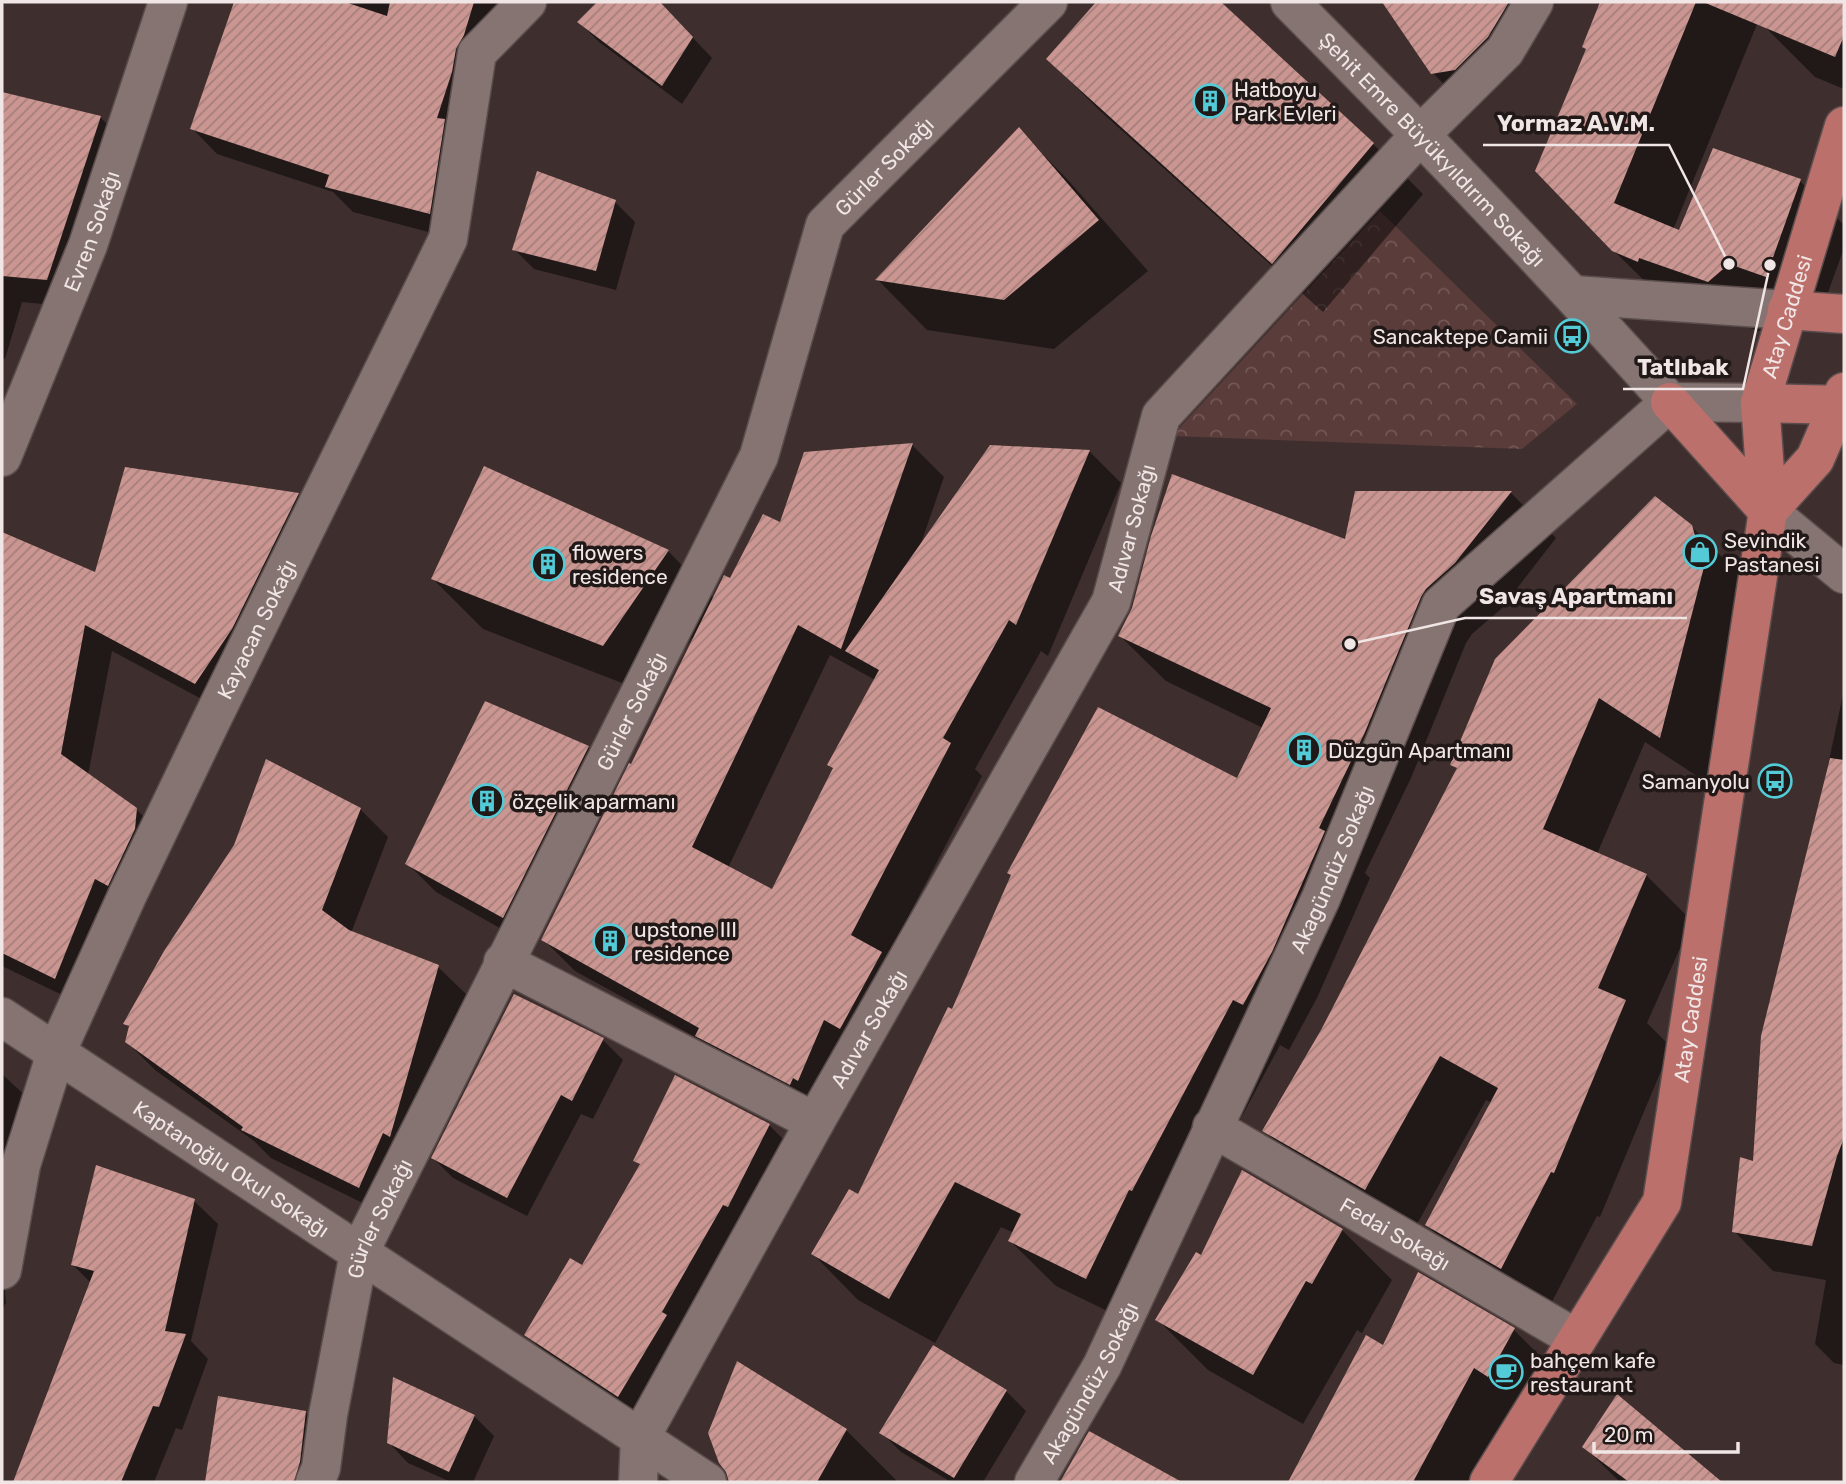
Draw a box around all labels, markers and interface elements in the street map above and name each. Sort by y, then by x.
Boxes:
street label: Şehit Emre Büyükyıldırım Sokağı [1314,27,1551,271]
place label: Hatboyu Park Evleri [1234,77,1337,126]
building icon: Hatboyu Park Evleri [1191,82,1229,120]
callout: Yormaz A.V.M. [1483,101,1669,145]
text: Yormaz A.V.M. [1497,109,1655,137]
street label: Gürler Sokağı [829,111,939,221]
street label: Evren Sokağı [58,168,124,295]
street label: Atay Caddesi [1756,252,1817,381]
bus stop icon: Sancaktepe Camii [1553,317,1591,355]
place label: Sancaktepe Camii [1373,324,1548,349]
callout: Tatlıbak [1623,345,1743,389]
text: Tatlıbak [1637,353,1729,381]
street label: Adıvar Sokağı [1102,461,1160,595]
place label: Sevindik Pastanesi [1724,528,1820,577]
shop icon: Sevindik Pastanesi [1681,533,1719,571]
place label: flowers residence [572,540,668,589]
building icon: flowers residence [529,545,567,583]
street label: Kayacan Sokağı [211,555,301,703]
callout: Savaş Apartmanı [1465,574,1687,618]
text: Savaş Apartmanı [1479,582,1673,610]
street label: Gürler Sokağı [591,648,671,775]
building icon: Düzgün Apartmanı [1285,731,1323,769]
place label: Düzgün Apartmanı [1328,738,1511,763]
bus stop icon: Samanyolu [1756,762,1794,800]
place label: Samanyolu [1642,769,1750,794]
street label: Akagündüz Sokağı [1285,781,1378,957]
building icon: özçelik aparmanı [468,782,506,820]
place label: özçelik aparmanı [512,789,676,814]
place label: upstone III residence [634,917,737,966]
building icon: upstone III residence [591,922,629,960]
street label: Atay Caddesi [1668,954,1712,1084]
street label: Adıvar Sokağı [825,965,912,1092]
street label: Kaptanoğlu Okul Sokağı [129,1095,334,1242]
street label: Gürler Sokağı [342,1154,417,1280]
street label: Fedai Sokağı [1336,1192,1455,1275]
street label: Akagündüz Sokağı [1035,1298,1143,1468]
place label: bahçem kafe restaurant [1530,1348,1656,1397]
cafe icon: bahçem kafe restaurant [1487,1353,1525,1391]
scale bar [1594,1410,1738,1454]
text: 20 m [1604,1422,1653,1447]

